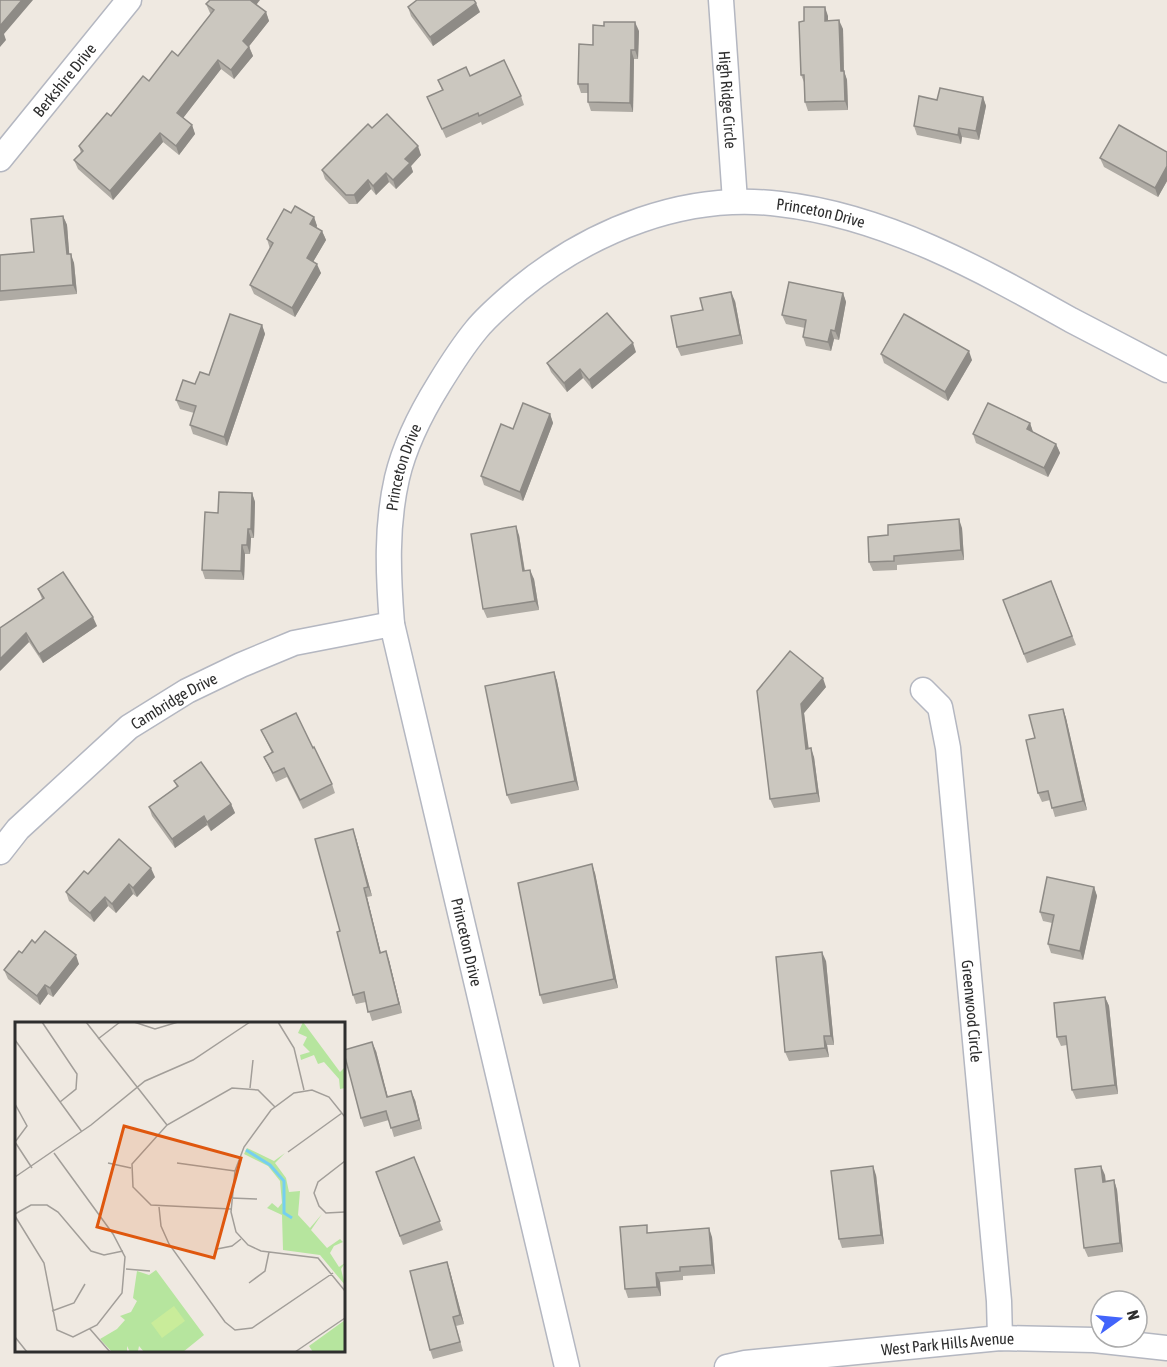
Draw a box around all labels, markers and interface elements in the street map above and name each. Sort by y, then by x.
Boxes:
street label: Berkshire Drive [29,40,99,120]
street label: High Ridge Circle [715,50,740,149]
street label: Princeton Drive [775,195,867,231]
street label: Princeton Drive [382,421,425,512]
street label: Cambridge Drive [127,669,220,733]
street label: Princeton Drive [448,896,486,988]
street label: Greenwood Circle [959,959,986,1063]
inset map [15,1022,345,1352]
north arrow [1089,1289,1149,1349]
text: N [1124,1308,1143,1322]
street label: West Park Hills Avenue [880,1329,1014,1359]

